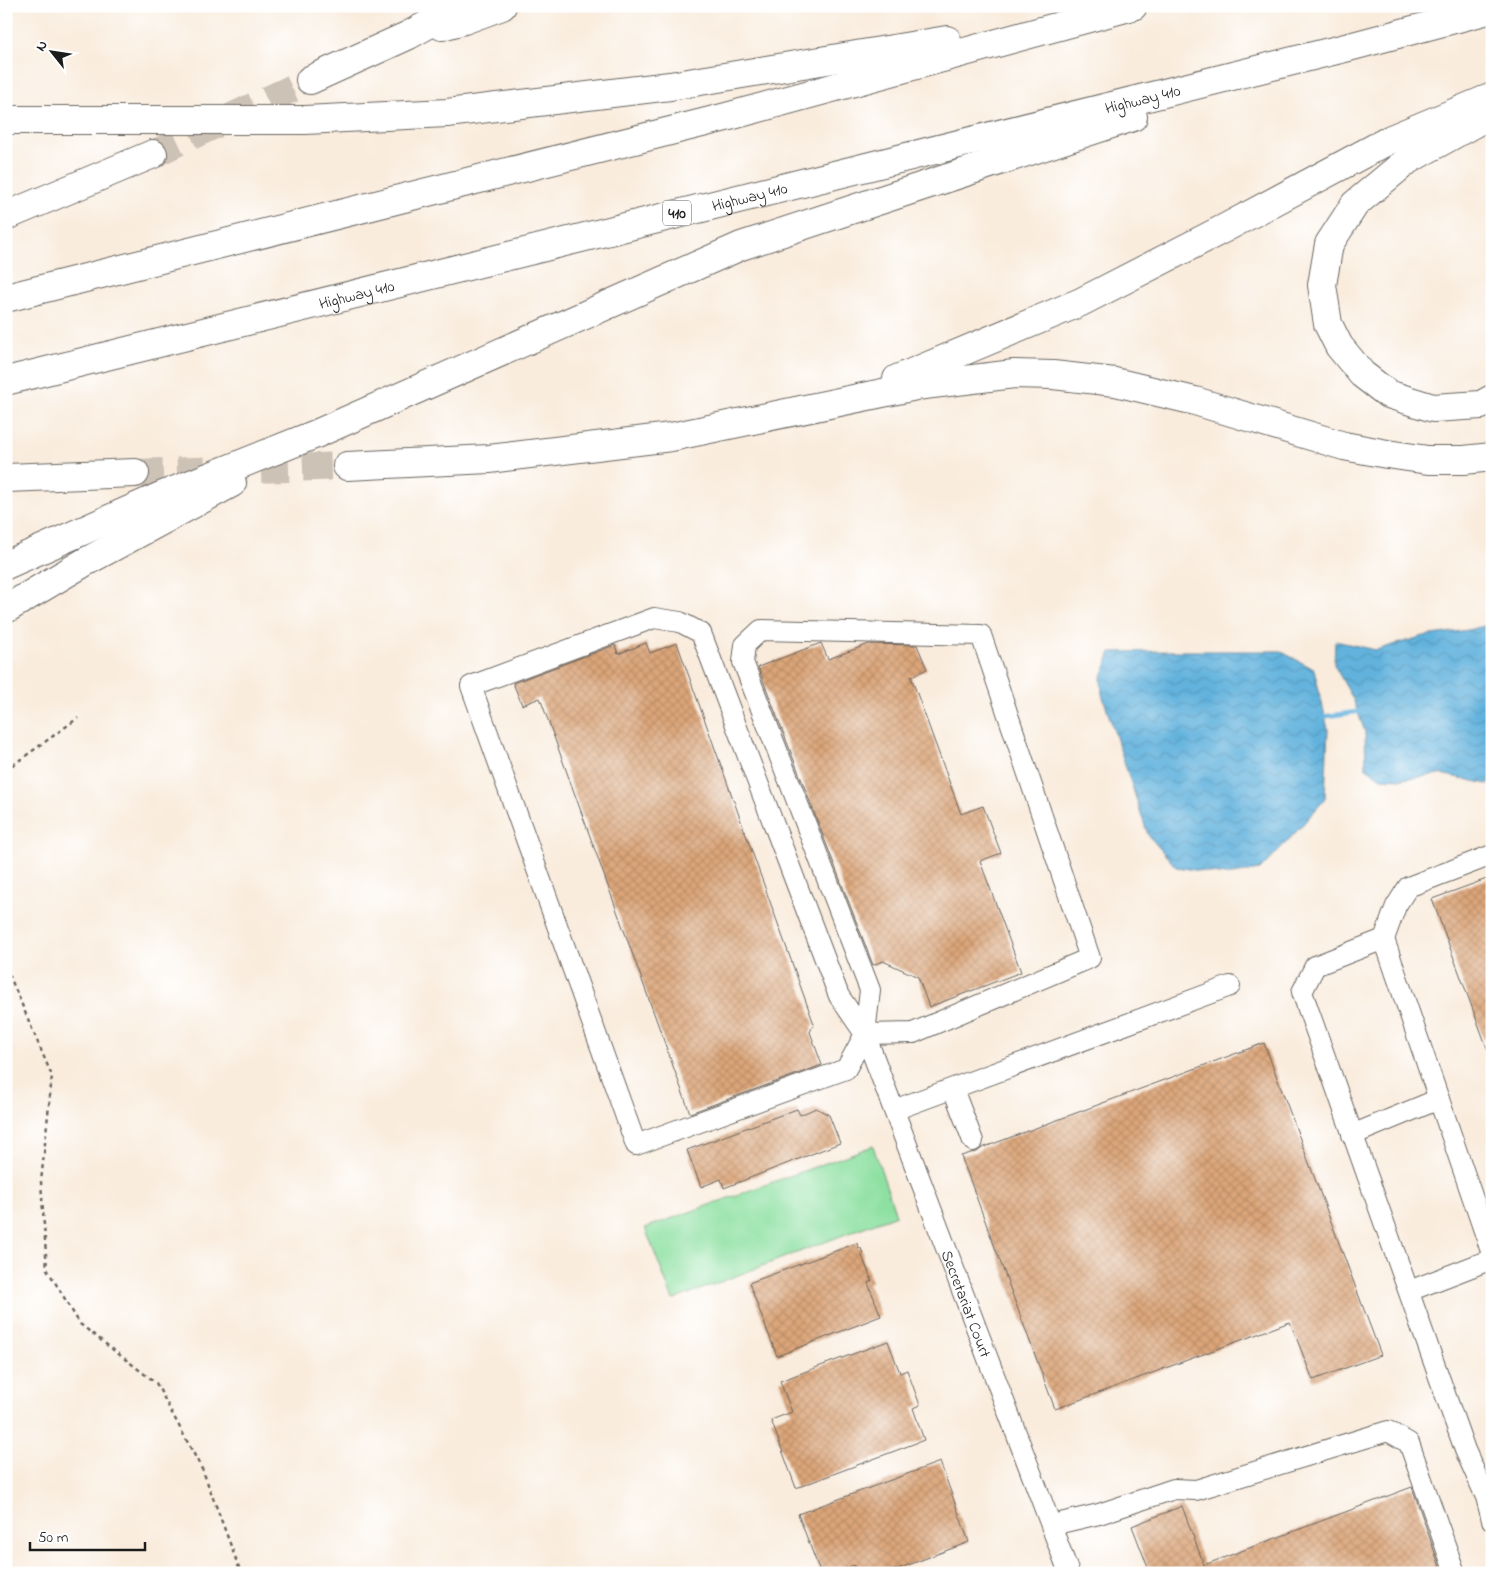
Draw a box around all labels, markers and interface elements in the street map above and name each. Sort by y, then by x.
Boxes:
north arrow [28,28,78,78]
text: N [31,37,53,56]
street label: Highway 410 [1103,79,1183,121]
street label: Highway 410 [710,177,790,219]
road number: 410 [663,200,691,226]
street label: Highway 410 [317,275,397,317]
street label: Secretariat Court [934,1247,997,1362]
scale bar [30,1519,145,1551]
text: 50 m [38,1527,69,1549]

